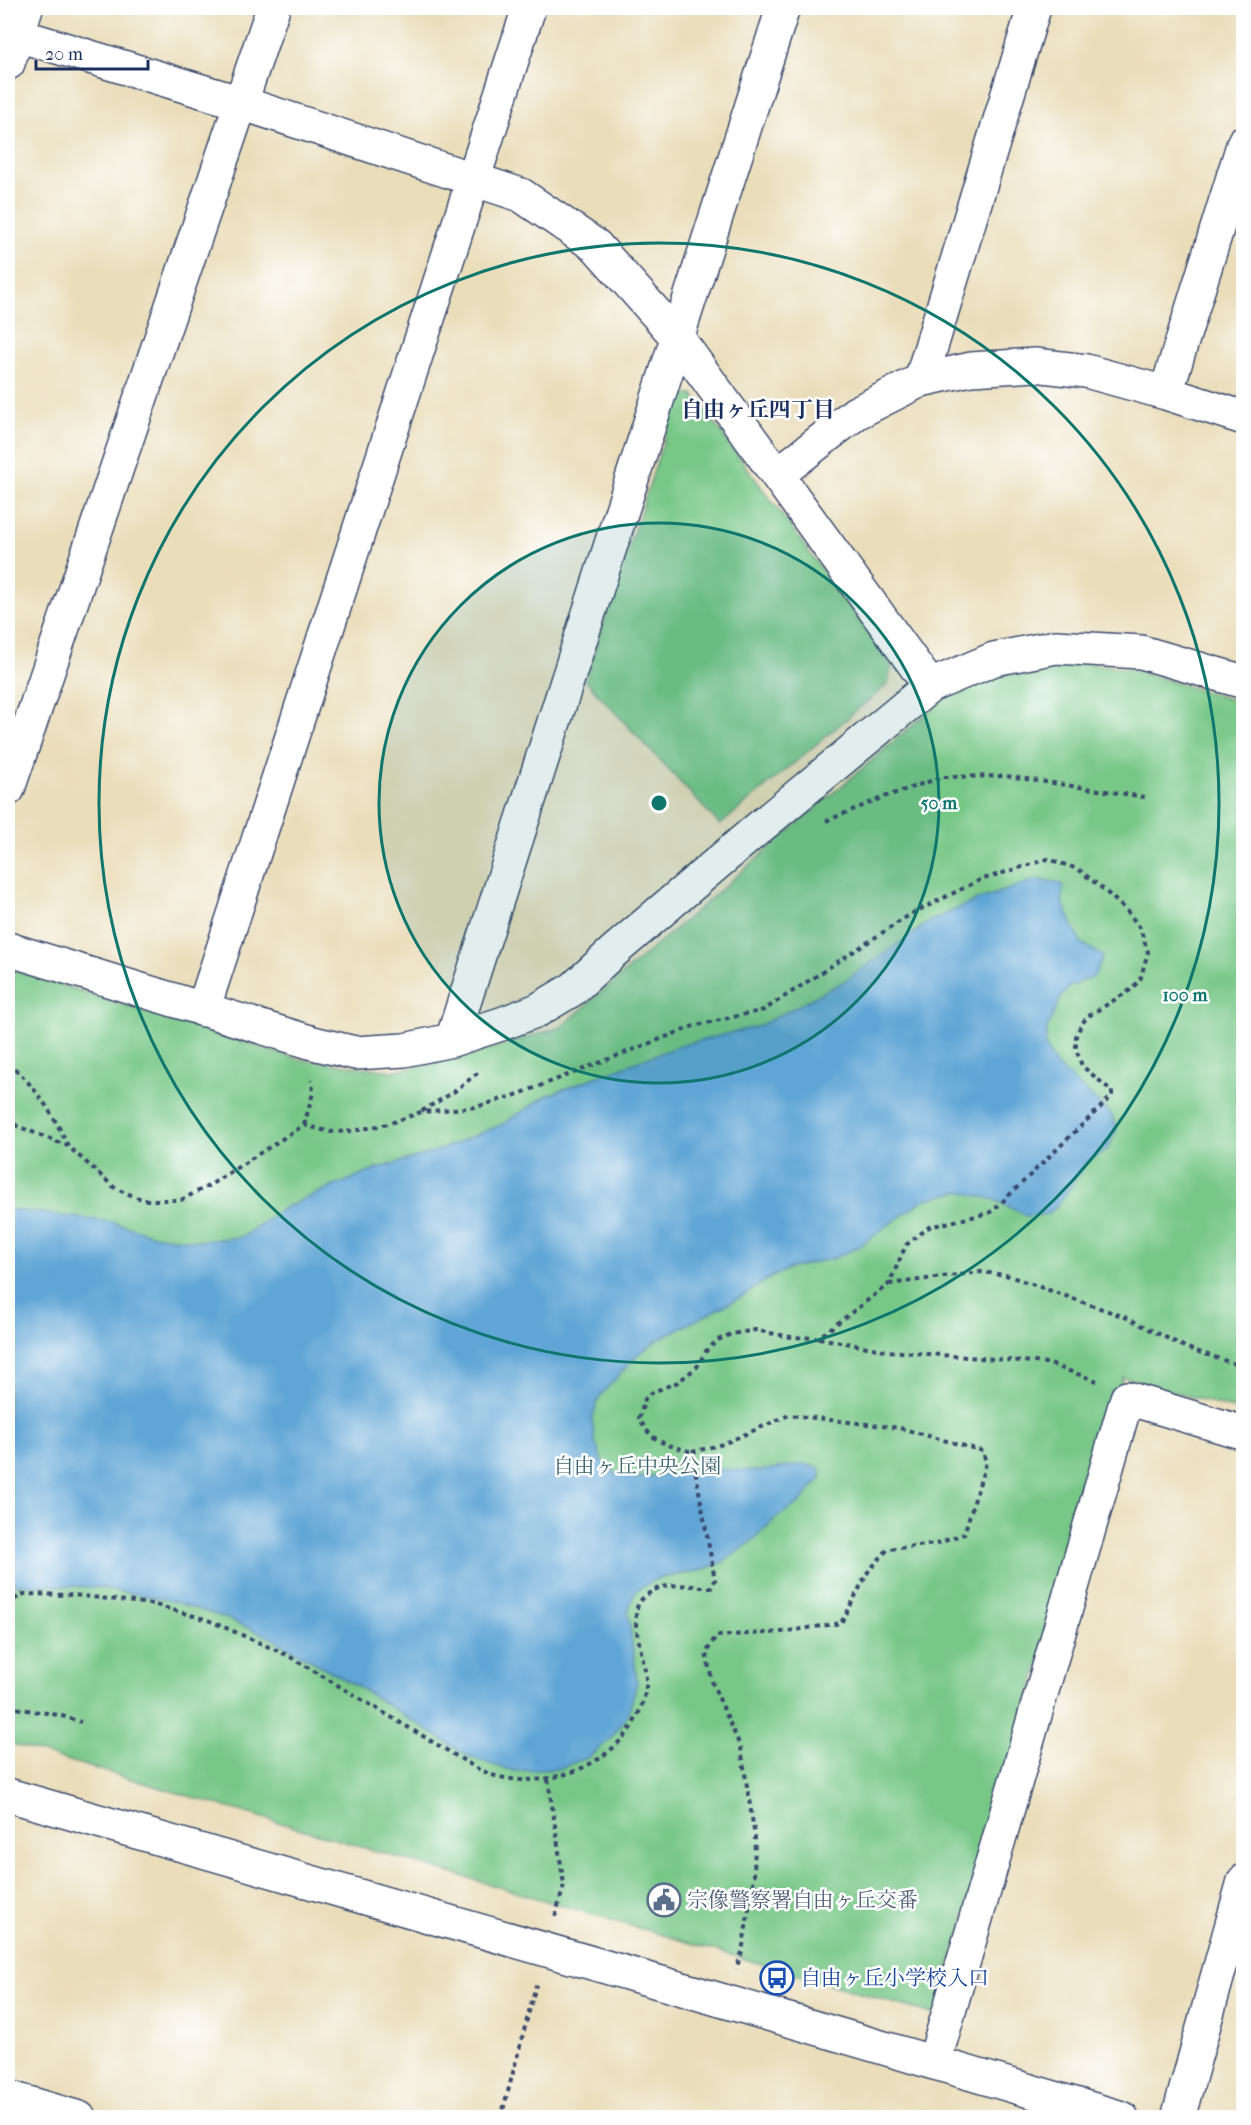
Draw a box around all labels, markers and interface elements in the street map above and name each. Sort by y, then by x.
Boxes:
scale bar [36,33,148,71]
text: 20 m [45,44,83,65]
district label: 自由ヶ丘四丁目 [681,397,835,423]
centre of rings [649,793,669,813]
text: 50 m [921,793,958,814]
text: 100 m [1162,985,1209,1006]
park label: 自由ヶ丘中央公園 [553,1454,721,1478]
public building icon: 宗像警察署自由ヶ丘交番 [646,1882,682,1918]
place label: 宗像警察署自由ヶ丘交番 [687,1888,918,1912]
bus stop icon: 自由ヶ丘小学校入口 [759,1960,795,1996]
place label: 自由ヶ丘小学校入口 [800,1966,989,1990]

